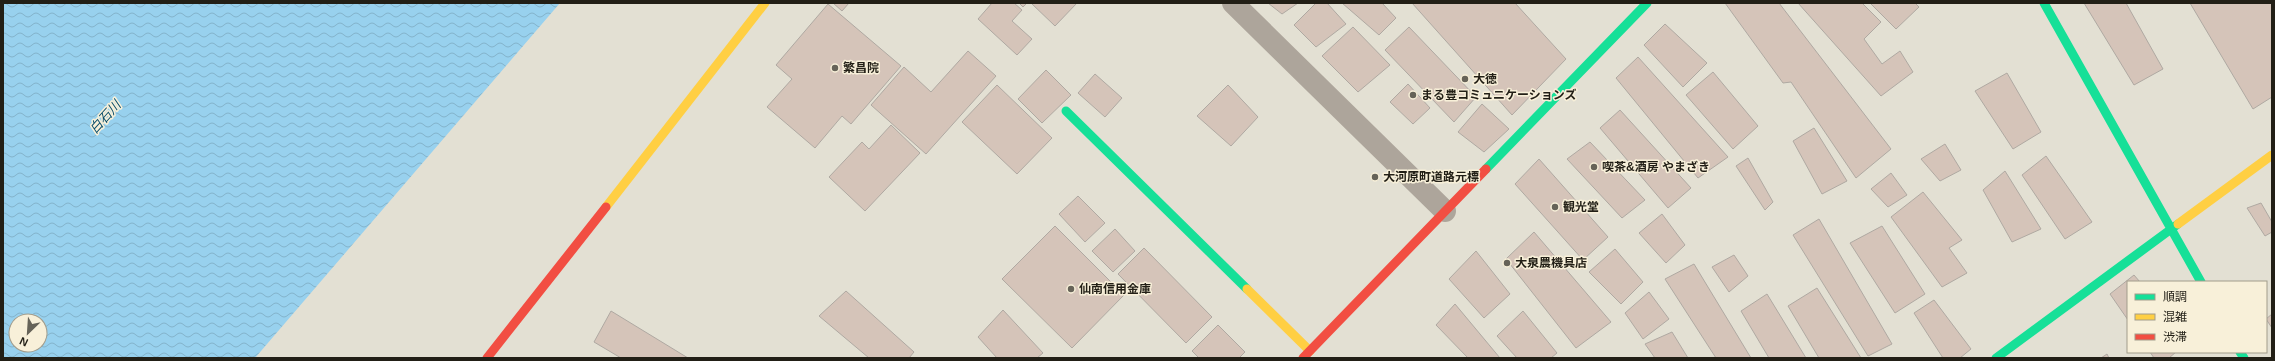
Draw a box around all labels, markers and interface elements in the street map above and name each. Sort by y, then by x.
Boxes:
place label: 繁昌院 [843,61,879,75]
marker: 繁昌院 [830,63,840,73]
place label: 大徳 [1473,72,1497,86]
marker: 大徳 [1460,74,1470,84]
place label: まる豊コミュニケーションズ [1421,88,1577,102]
marker: まる豊コミュニケーションズ [1408,90,1418,100]
water label: 白石川 [86,96,125,137]
place label: 喫茶&酒房 やまざき [1602,160,1710,174]
marker: 喫茶&酒房 やまざき [1589,162,1599,172]
place label: 大河原町道路元標 [1383,170,1479,184]
marker: 大河原町道路元標 [1370,172,1380,182]
place label: 観光堂 [1563,200,1599,214]
marker: 観光堂 [1550,202,1560,212]
place label: 大泉農機具店 [1515,256,1587,270]
marker: 大泉農機具店 [1502,258,1512,268]
legend [2127,281,2267,353]
place label: 仙南信用金庫 [1079,282,1151,296]
marker: 仙南信用金庫 [1066,284,1076,294]
text: 順調 [2163,290,2187,304]
text: 混雑 [2163,310,2187,324]
north arrow [8,313,48,353]
text: 渋滞 [2163,330,2187,344]
text: N [18,335,30,349]

